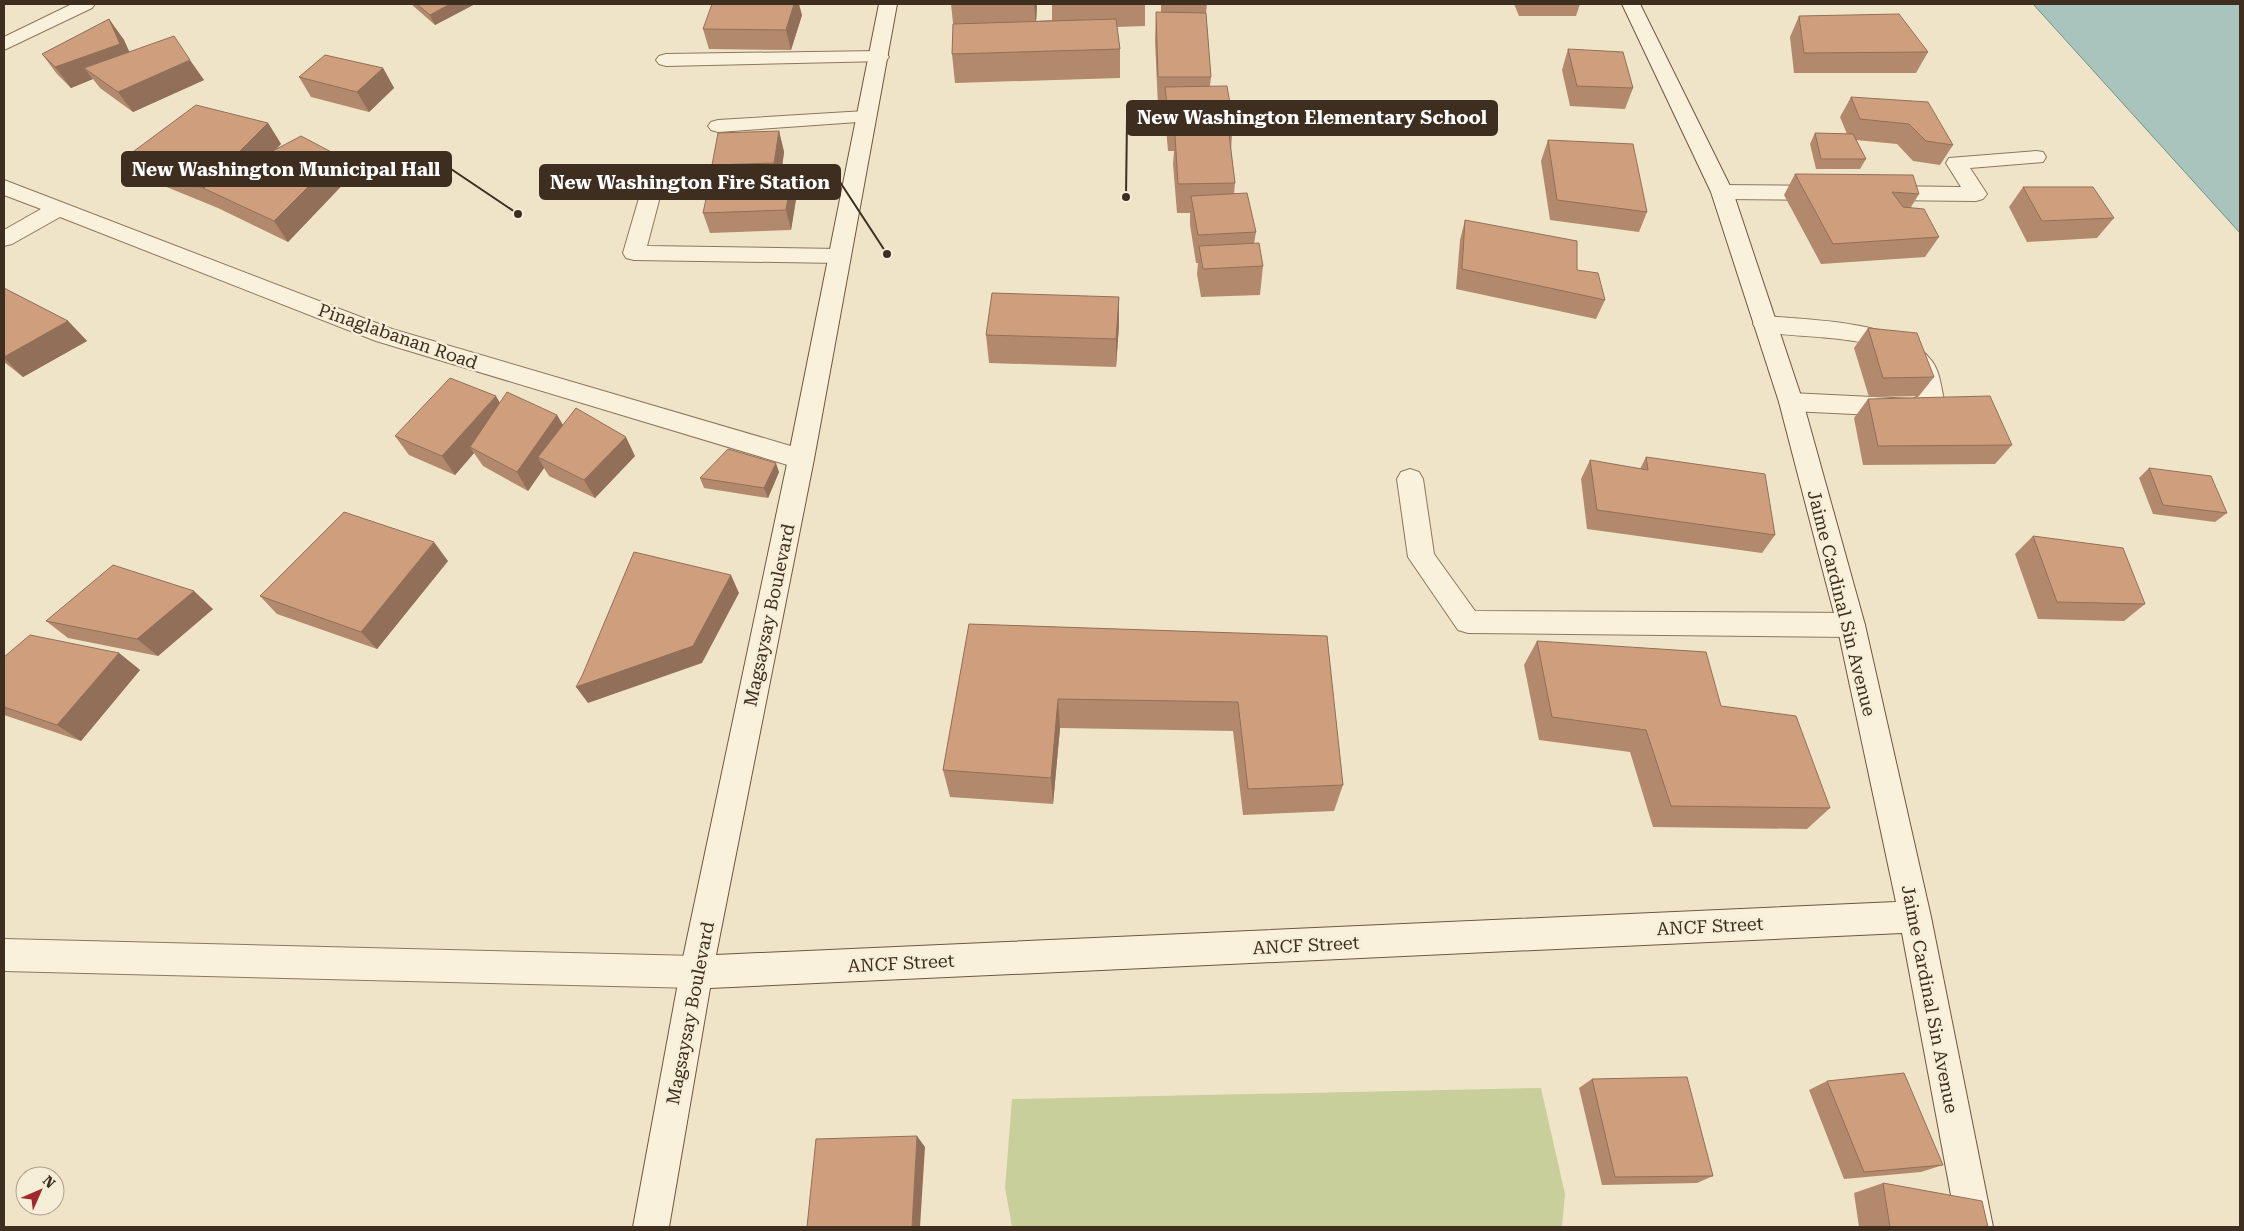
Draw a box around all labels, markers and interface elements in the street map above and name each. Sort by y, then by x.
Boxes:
callout: New Washington Elementary School [1127,101,1497,135]
text: New Washington Elementary School [1137,106,1487,129]
callout: New Washington Municipal Hall [122,152,451,186]
text: New Washington Municipal Hall [132,158,440,181]
callout: New Washington Fire Station [540,165,840,199]
text: New Washington Fire Station [550,171,830,194]
street label: Pinaglabanan Road [316,299,481,373]
street label: Jaime Cardinal Sin Avenue [1804,488,1880,718]
street label: Magsaysay Boulevard [739,521,799,708]
street label: Jaime Cardinal Sin Avenue [1898,883,1962,1115]
street label: ANCF Street [1656,913,1764,939]
street label: Magsaysay Boulevard [662,919,718,1106]
street label: ANCF Street [1252,932,1360,958]
street label: ANCF Street [847,950,955,976]
north arrow [15,1166,65,1216]
text: N [40,1172,59,1191]

